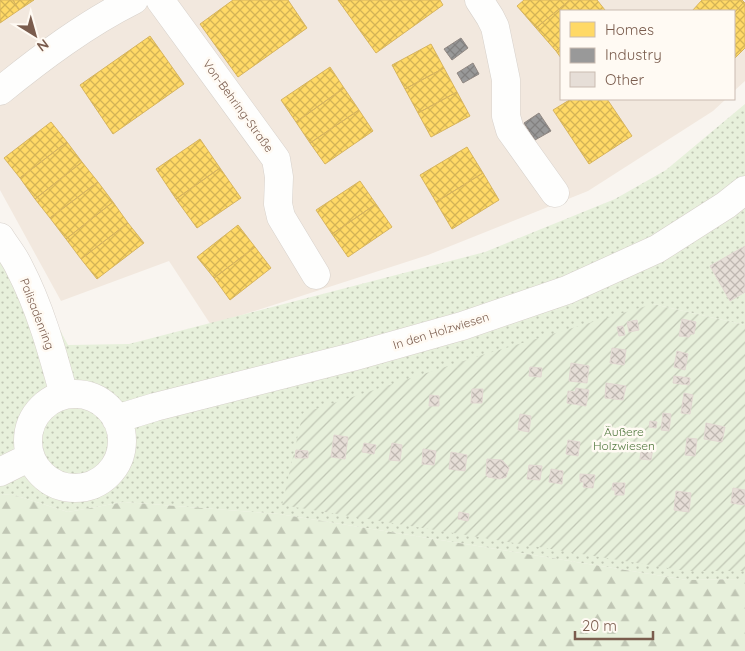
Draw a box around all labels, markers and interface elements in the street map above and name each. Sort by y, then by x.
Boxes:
north arrow [10,10,60,60]
legend [560,10,735,100]
text: Homes [605,20,654,39]
text: N [33,35,52,56]
text: Industry [605,45,662,64]
street label: Von-Behring-Straße [200,56,277,155]
text: Other [605,70,645,89]
street label: Palisadenring [17,276,58,352]
street label: In den Holzwiesen [391,309,491,352]
park label: Äußere Holzwiesen [593,424,655,453]
scale bar [575,608,652,640]
text: 20 m [582,616,617,635]

